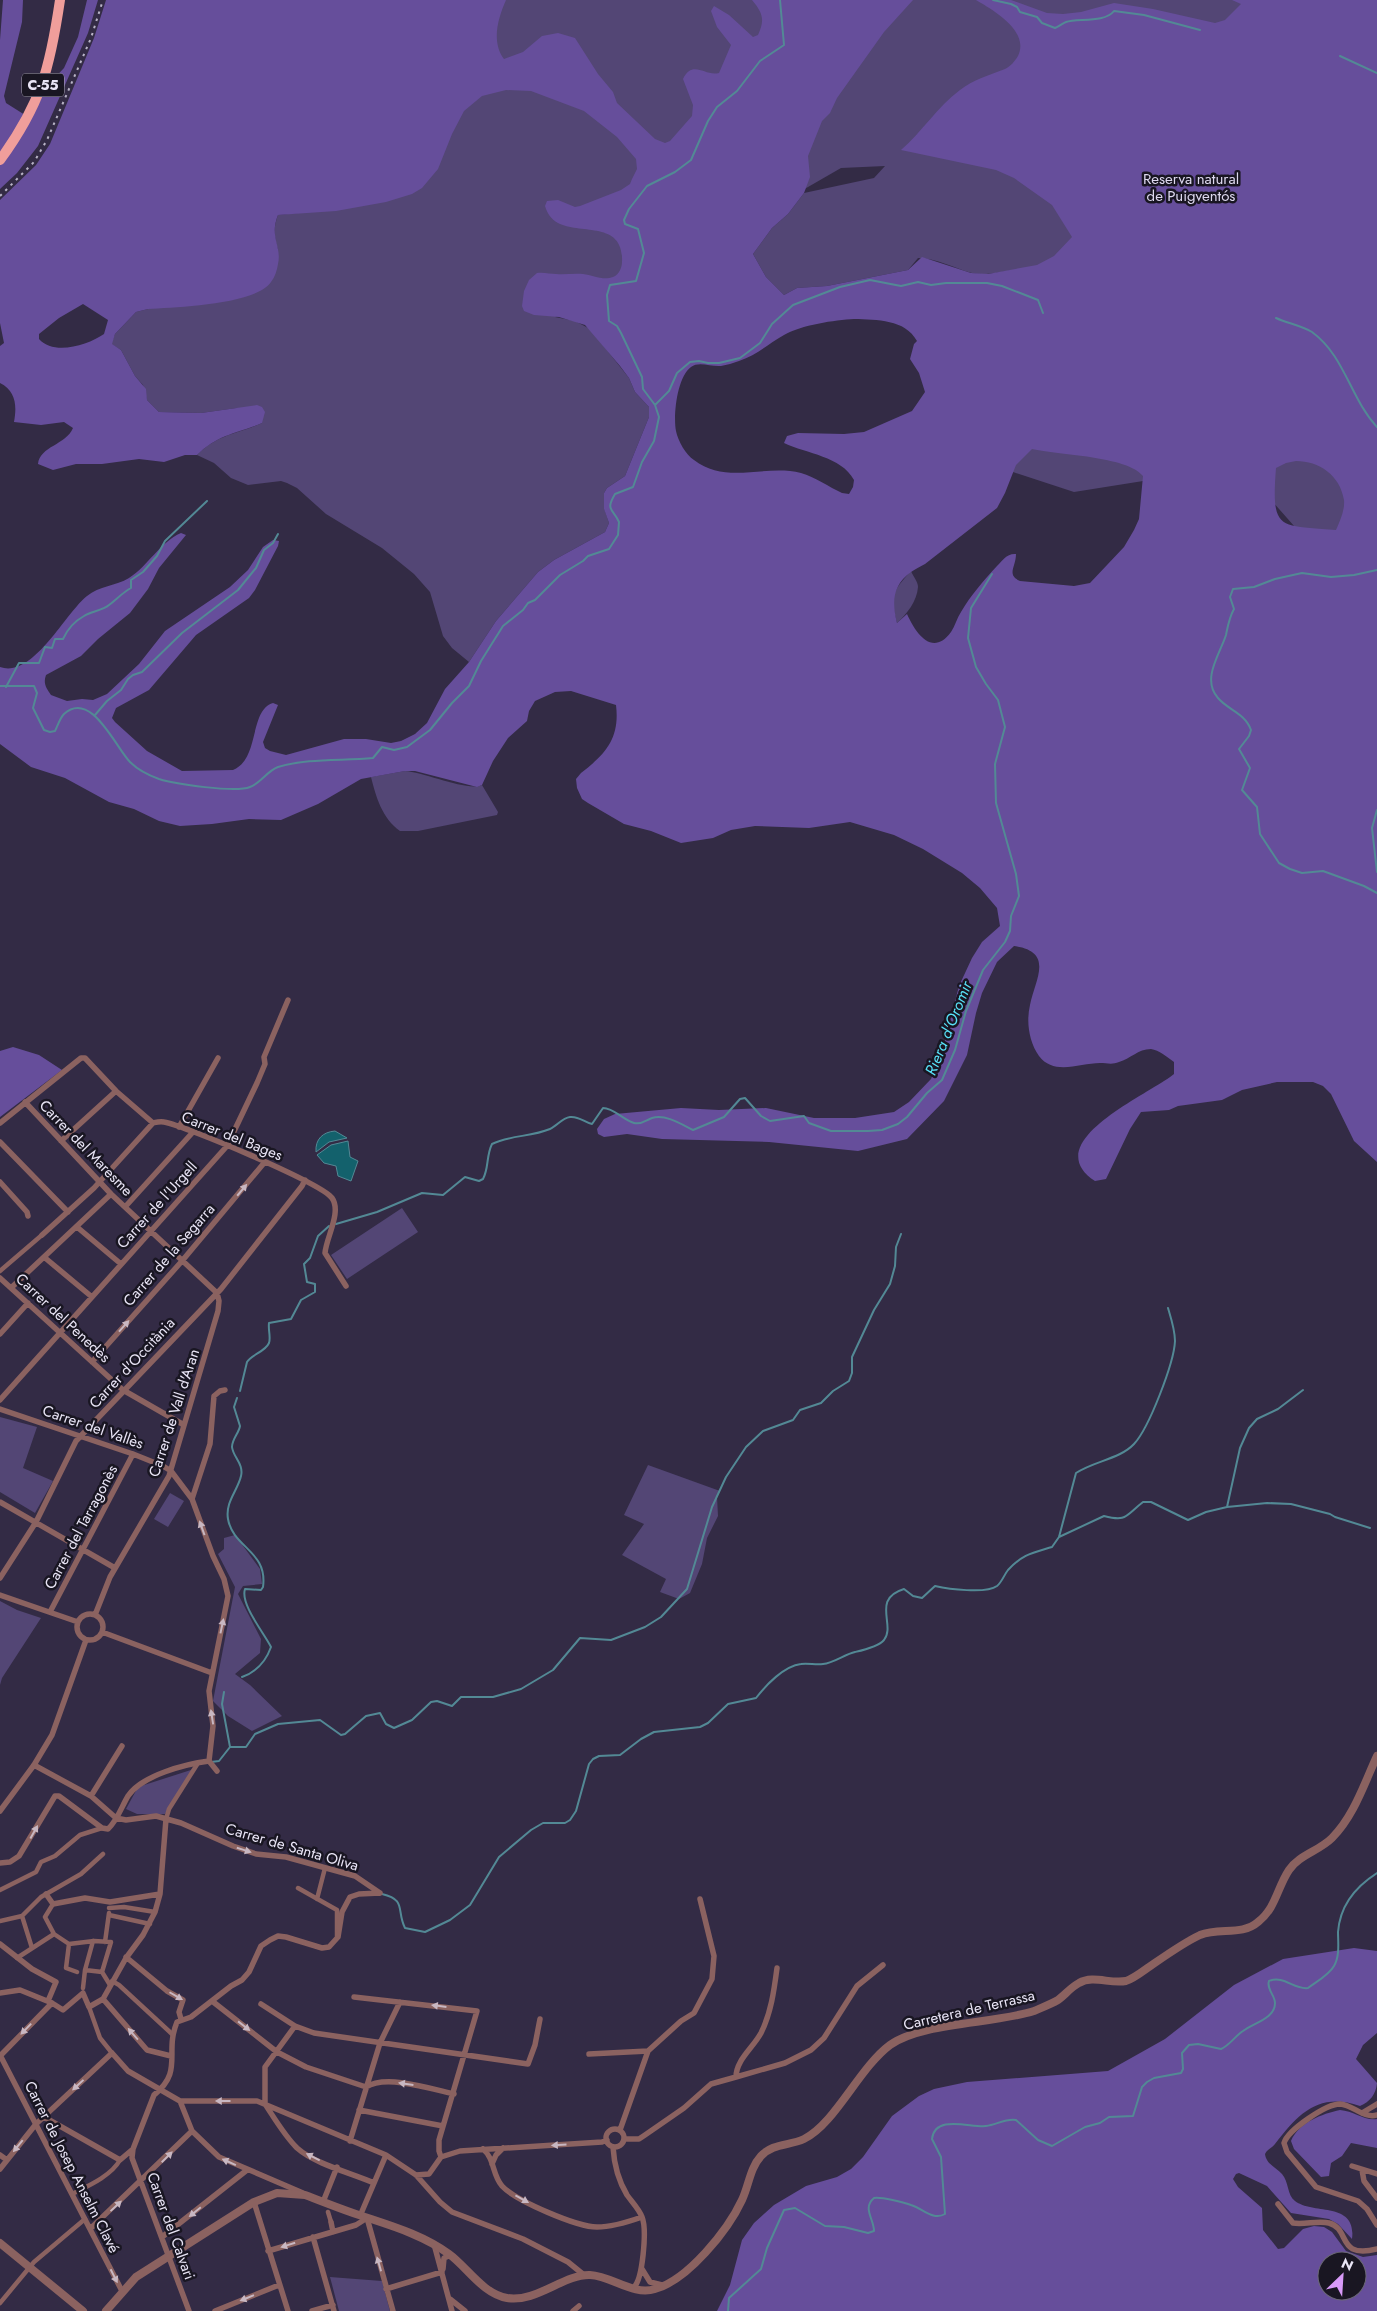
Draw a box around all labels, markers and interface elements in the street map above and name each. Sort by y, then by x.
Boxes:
road number: C-55 [22,74,64,96]
park label: Reserva natural de Puigventós [1143,168,1239,207]
water label: Riera d'Oromir [919,976,978,1079]
street label: Carrer del Maresme [34,1095,138,1201]
street label: Carrer del Bages [178,1106,286,1166]
street label: Carrer de l'Urgell [112,1156,202,1254]
one-way arrow [236,1184,248,1196]
street label: Carrer de la Segarra [118,1199,220,1311]
street label: Carrer del Penedès [11,1268,115,1368]
street label: Carrer d'Occitània [84,1313,180,1413]
one-way arrow [119,1319,130,1332]
street label: Carrer de Vall d'Aran [143,1346,205,1480]
street label: Carrer del Vallès [40,1399,146,1455]
street label: Carrer del Tarragonès [39,1461,123,1593]
one-way arrow [198,1520,206,1535]
one-way arrow [218,1618,226,1633]
one-way arrow [207,1709,215,1725]
street label: Carrer de Santa Oliva [223,1817,361,1877]
one-way arrow [29,1826,38,1839]
one-way arrow [236,1846,251,1854]
street label: Carretera de Terrassa [901,1984,1037,2036]
one-way arrow [168,1992,183,2000]
one-way arrow [430,2002,446,2010]
one-way arrow [237,2021,250,2032]
one-way arrow [20,2023,32,2035]
one-way arrow [127,2028,139,2040]
street label: Carrer de Josep Anselm Clavé [19,2077,125,2257]
one-way arrow [72,2079,84,2091]
one-way arrow [398,2080,414,2088]
one-way arrow [214,2097,230,2105]
one-way arrow [12,2140,23,2153]
one-way arrow [550,2141,566,2149]
one-way arrow [160,2151,172,2163]
one-way arrow [306,2153,320,2161]
one-way arrow [222,2158,236,2166]
street label: Carrer del Calvari [141,2169,201,2283]
one-way arrow [515,2195,529,2203]
one-way arrow [110,2200,122,2212]
one-way arrow [189,2206,202,2217]
one-way arrow [281,2241,296,2249]
north arrow [1317,2251,1367,2301]
text: N [1338,2253,1357,2276]
one-way arrow [375,2257,383,2272]
one-way arrow [110,2268,118,2283]
one-way arrow [239,2294,254,2302]

